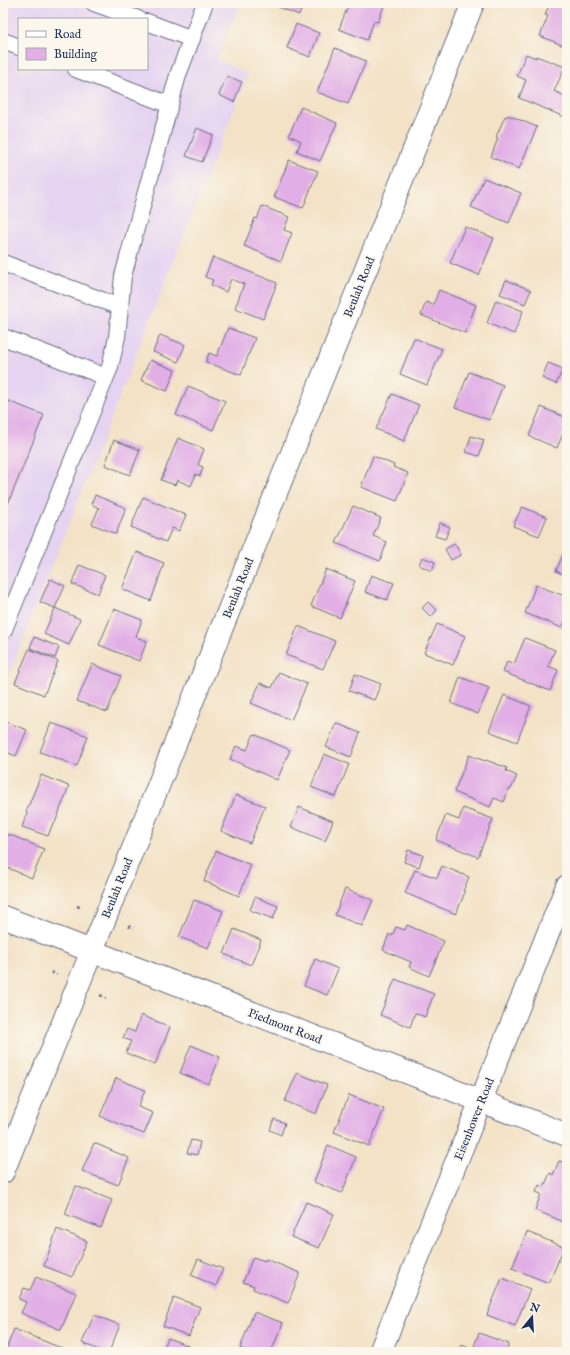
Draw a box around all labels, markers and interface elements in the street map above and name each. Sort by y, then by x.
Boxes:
legend [18,18,148,70]
text: Road [54,27,82,42]
text: Building [54,47,98,62]
street label: Beulah Road [340,254,379,320]
street label: Beulah Road [219,555,258,621]
street label: Beulah Road [98,855,137,921]
street label: Piedmont Road [246,1006,324,1048]
street label: Eisenhower Road [451,1075,498,1163]
north arrow [512,1297,552,1337]
text: N [527,1300,542,1317]

